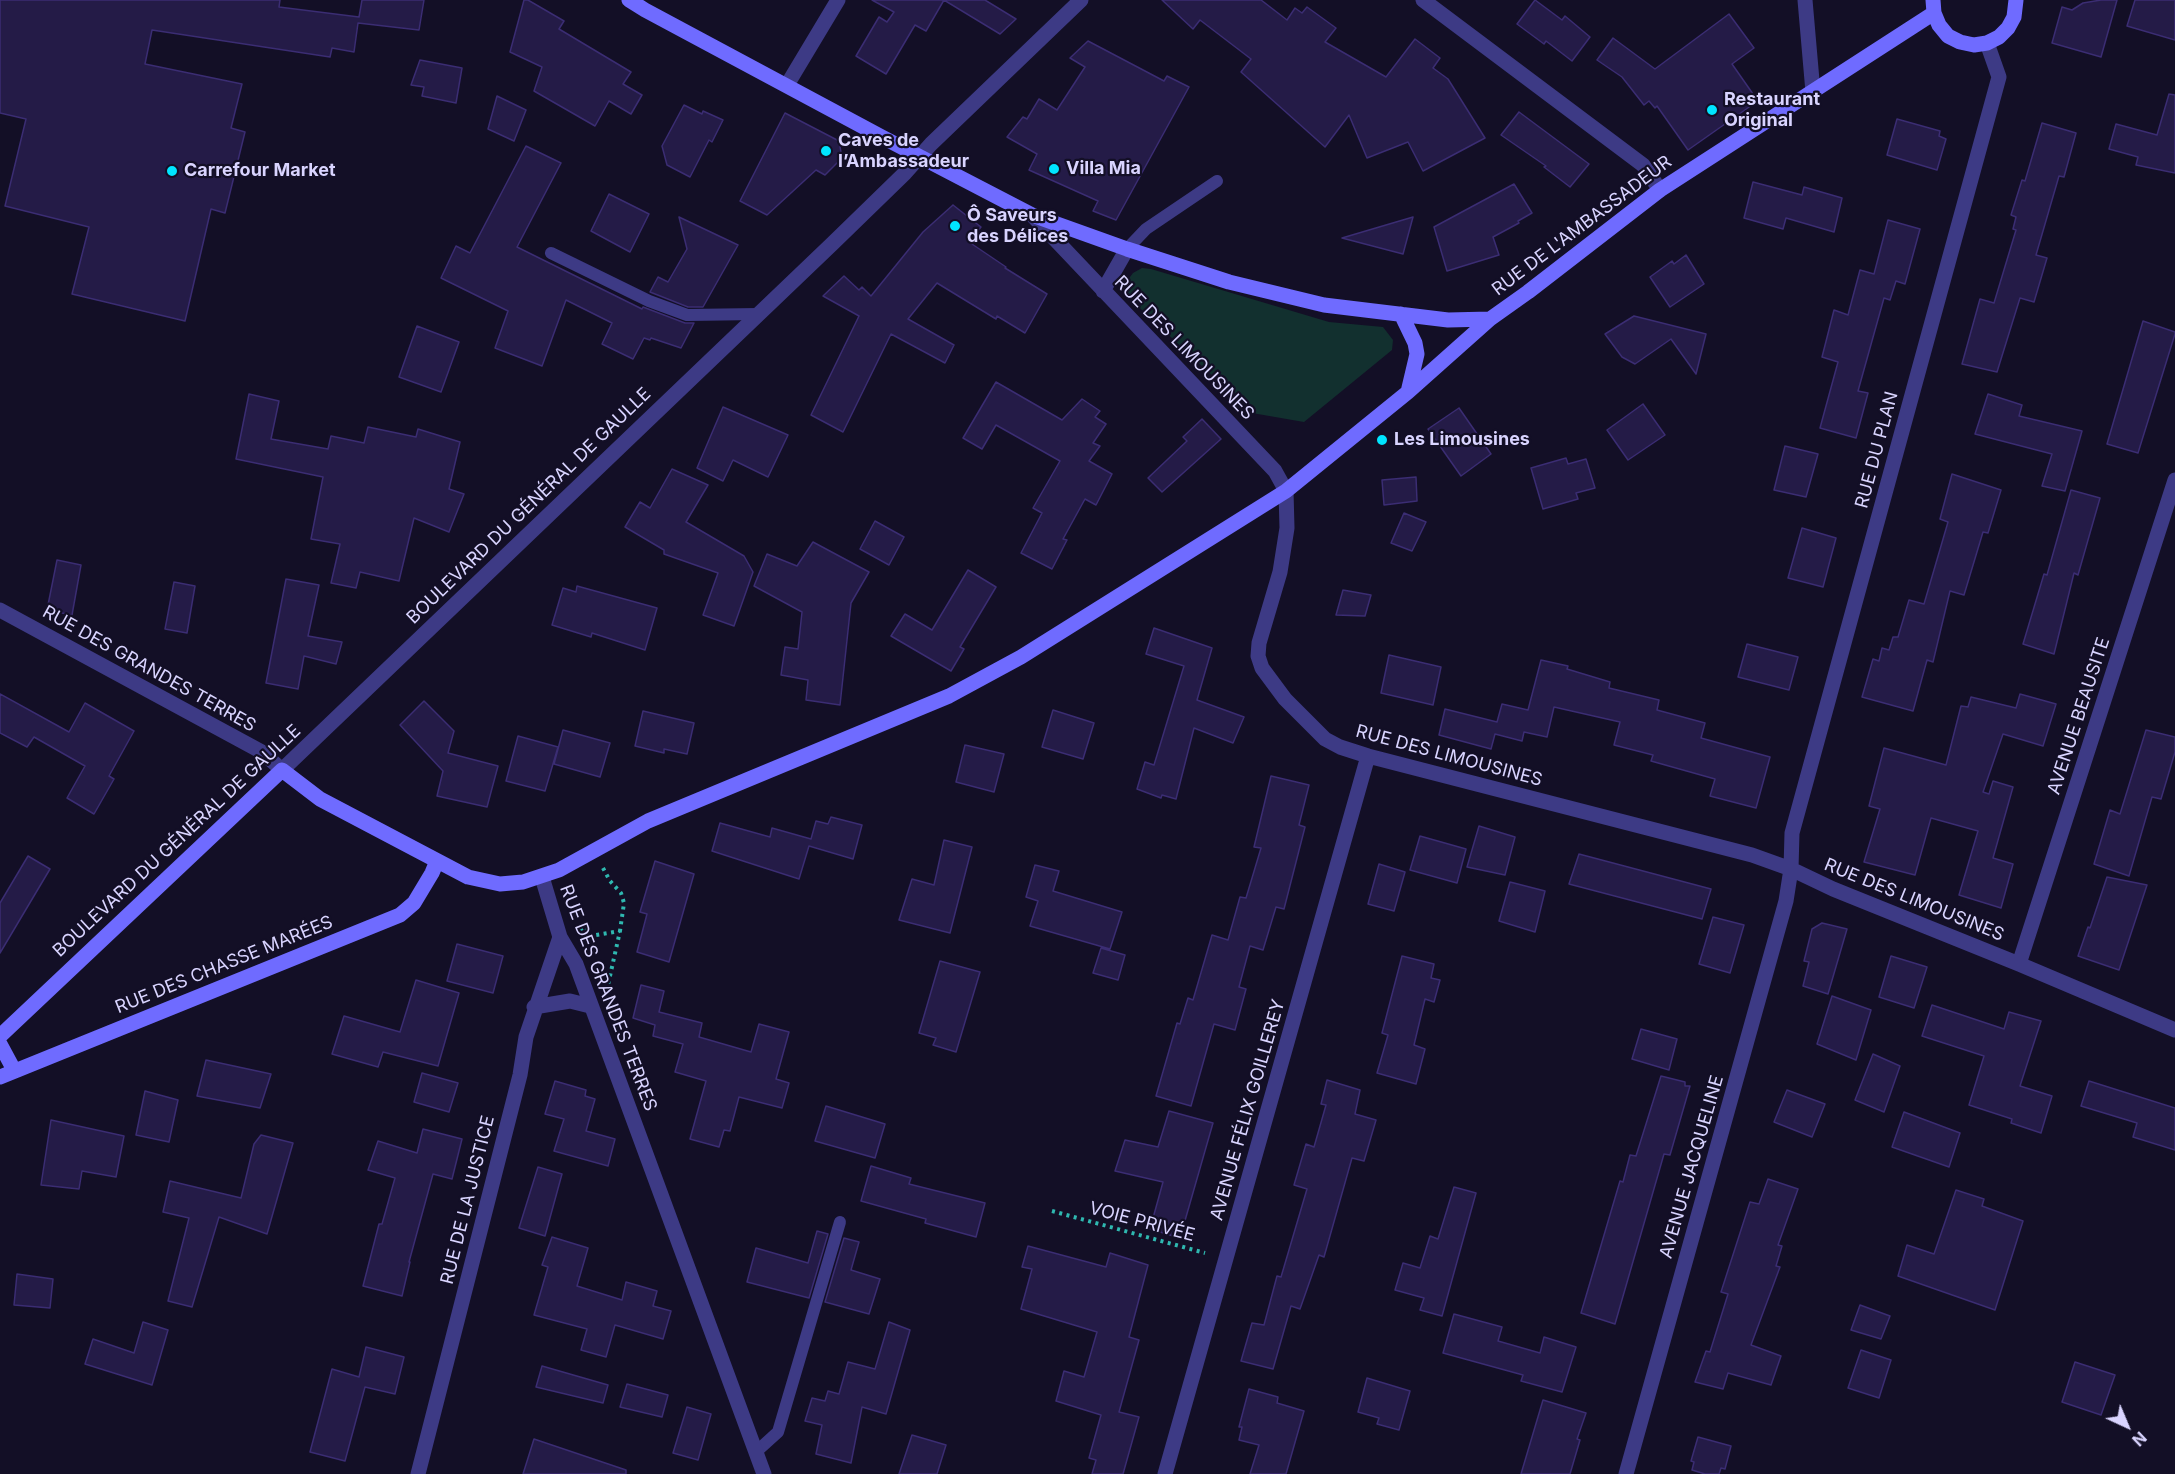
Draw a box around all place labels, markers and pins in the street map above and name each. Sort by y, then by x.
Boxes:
place label: Restaurant Original [1724,89,1820,132]
marker: Restaurant Original [1705,103,1719,117]
place label: Caves de l’Ambassadeur [838,130,969,172]
marker: Caves de l’Ambassadeur [819,144,833,158]
place label: Villa Mia [1066,158,1141,180]
place label: Carrefour Market [184,160,336,182]
marker: Villa Mia [1047,162,1061,176]
marker: Carrefour Market [165,164,179,178]
place label: Ô Saveurs des Délices [967,205,1068,248]
marker: Ô Saveurs des Délices [948,219,962,233]
place label: Les Limousines [1394,429,1530,451]
marker: Les Limousines [1375,433,1389,447]

